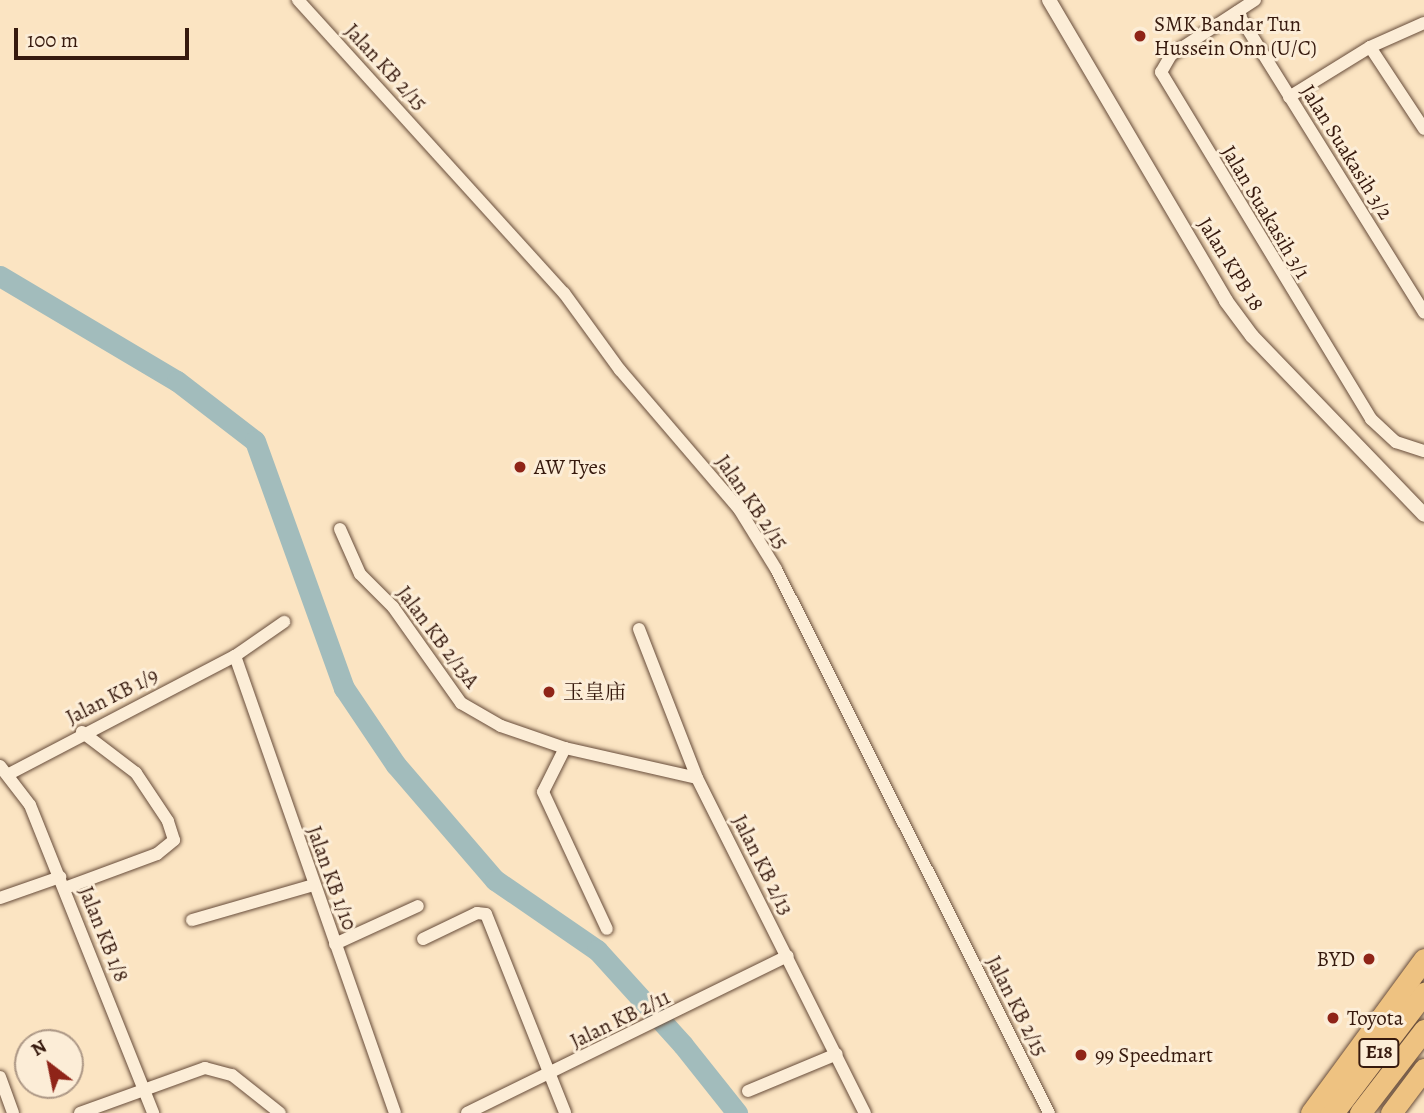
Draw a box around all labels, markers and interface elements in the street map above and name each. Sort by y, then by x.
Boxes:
place label: SMK Bandar Tun Hussein Onn (U/C) [1154,11,1317,61]
scale bar [18,14,192,58]
street label: Jalan KB 2/15 [339,18,433,116]
text: 100 m [27,26,78,54]
marker: SMK Bandar Tun Hussein Onn (U/C) [1132,28,1148,44]
street label: Jalan Suakasih 3/2 [1296,80,1398,224]
street label: Jalan Suakasih 3/1 [1216,141,1316,283]
street label: Jalan KPB 18 [1192,213,1270,315]
street label: Jalan KB 2/15 [710,450,794,554]
place label: AW Tyes [534,454,606,480]
marker: AW Tyes [512,459,528,475]
street label: Jalan KB 2/13A [391,581,485,693]
street label: Jalan KB 1/9 [62,662,162,730]
place label: 玉皇庙 [563,679,626,705]
marker: 玉皇庙 [541,684,557,700]
street label: Jalan KB 2/13 [727,811,799,919]
street label: Jalan KB 1/10 [302,823,362,933]
street label: Jalan KB 1/8 [73,883,135,985]
place label: BYD [1316,946,1355,972]
street label: Jalan KB 2/15 [981,951,1053,1061]
marker: BYD [1361,951,1377,967]
street label: Jalan KB 2/11 [566,984,674,1054]
place label: Toyota [1347,1005,1404,1031]
marker: Toyota [1325,1010,1341,1026]
north arrow [14,1029,84,1099]
text: N [26,1033,52,1063]
road number: E18 [1358,1037,1400,1068]
place label: 99 Speedmart [1095,1042,1213,1068]
marker: 99 Speedmart [1073,1047,1089,1063]

